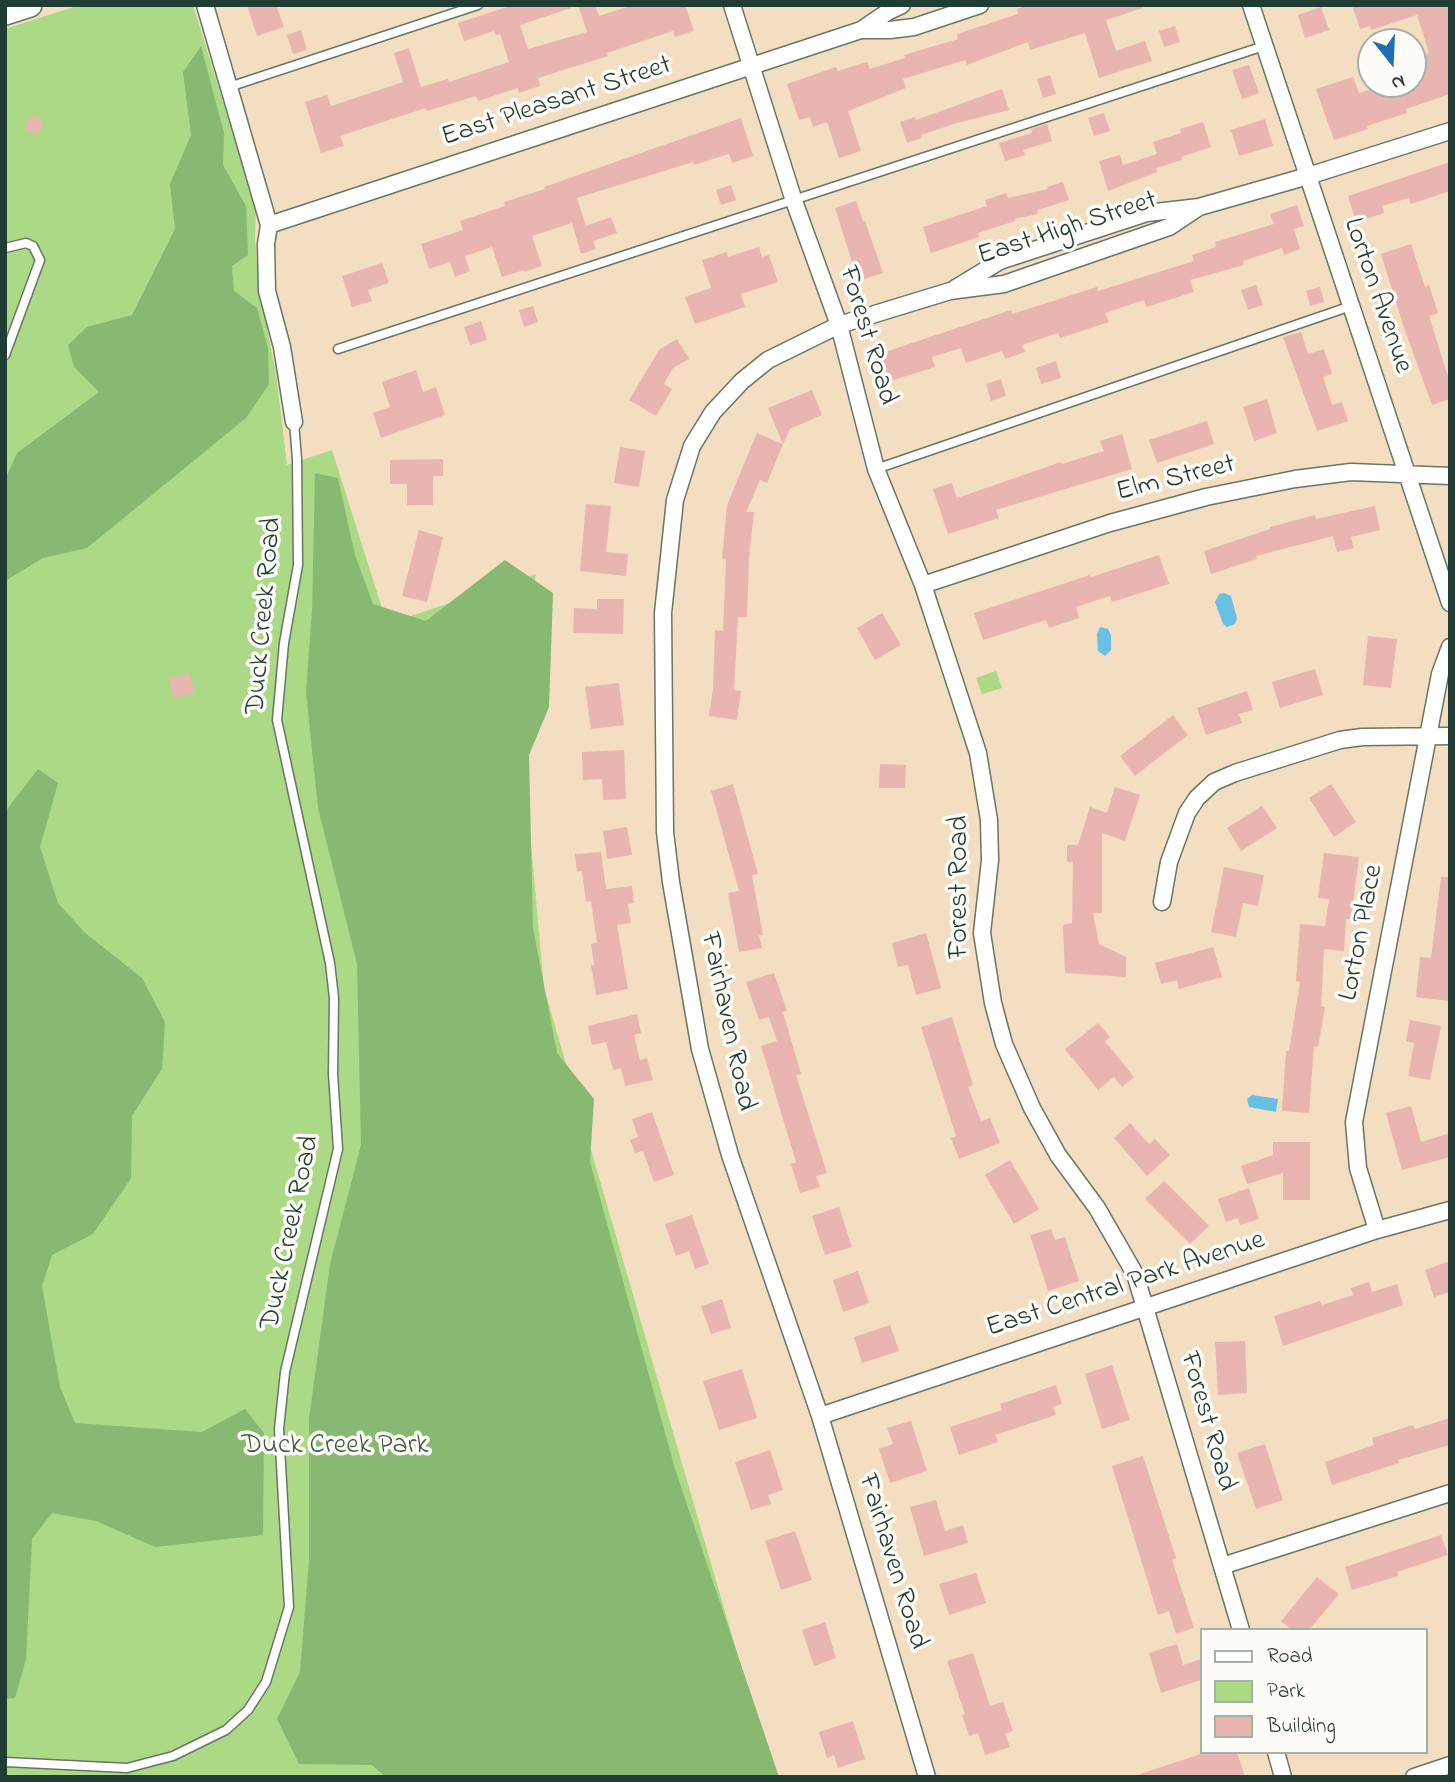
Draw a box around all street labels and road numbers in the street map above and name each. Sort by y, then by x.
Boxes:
street label: East Pleasant Street [438,50,676,156]
street label: East High Street [974,185,1162,275]
street label: Lorton Avenue [1334,214,1418,378]
street label: Forest Road [829,263,903,409]
street label: Elm Street [1113,449,1239,511]
street label: Duck Creek Road [241,516,291,716]
street label: Forest Road [944,816,978,958]
street label: Lorton Place [1333,862,1393,1004]
street label: Fairhaven Road [691,930,761,1114]
street label: Duck Creek Road [255,1133,329,1333]
street label: East Central Park Avenue [983,1225,1269,1347]
street label: Forest Road [1170,1349,1242,1495]
street label: Fairhaven Road [848,1470,934,1654]

